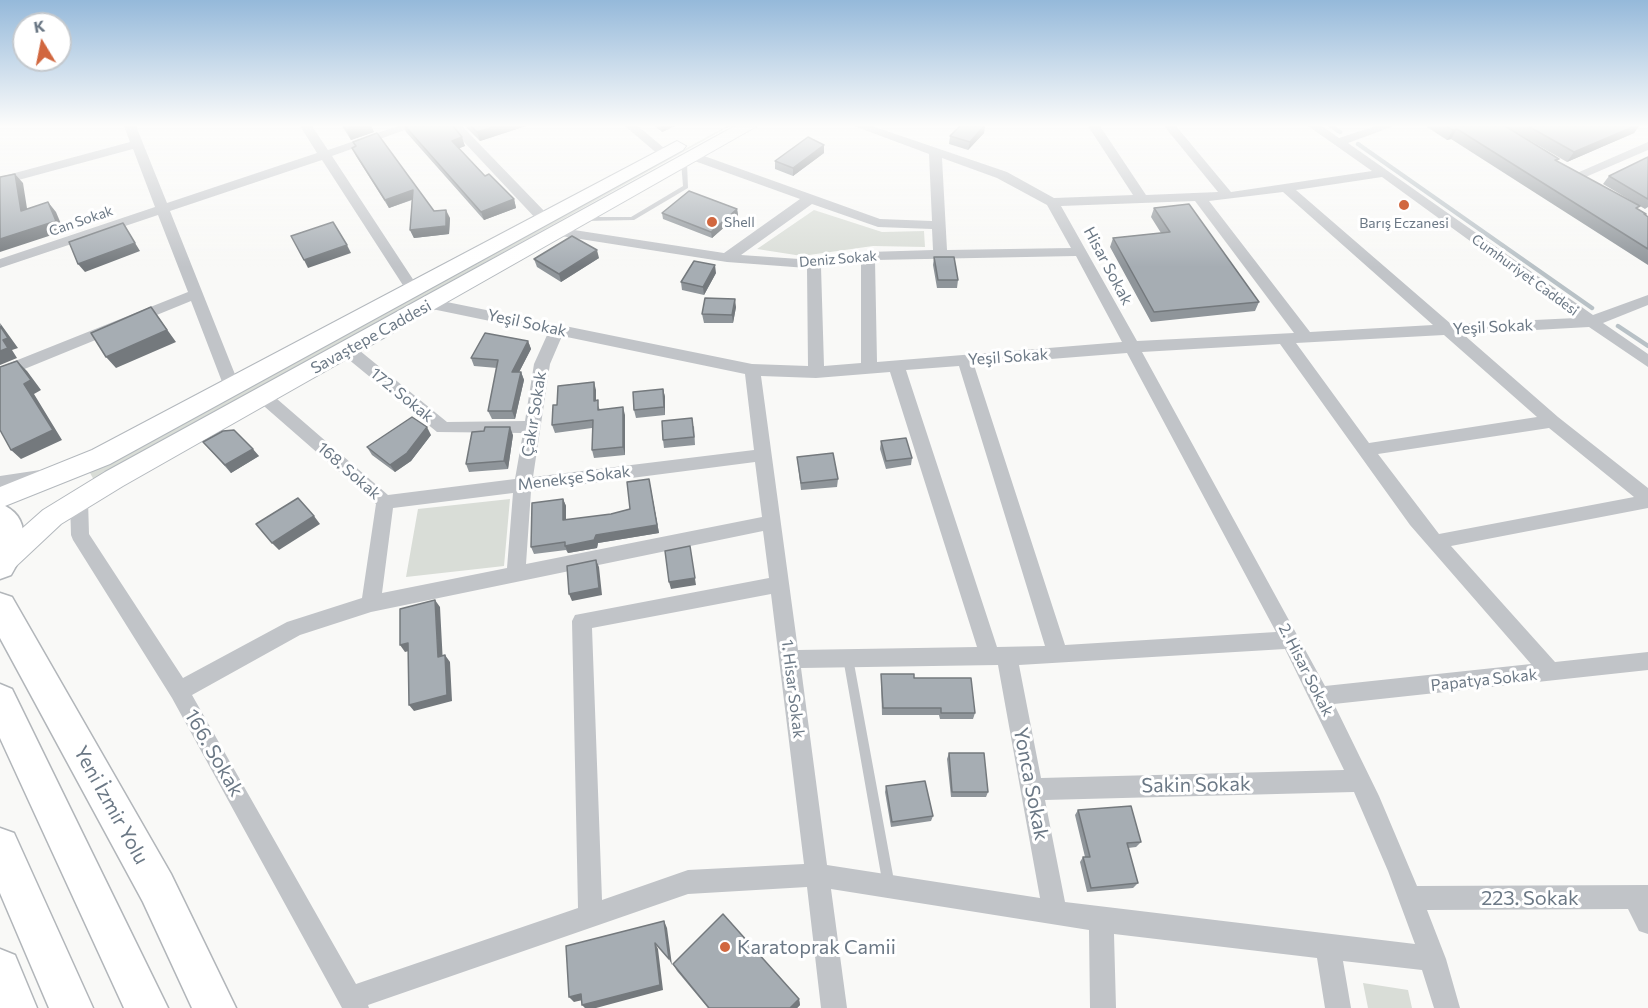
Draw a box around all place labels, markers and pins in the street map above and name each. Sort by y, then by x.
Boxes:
marker: Barış Eczanesi [1397,198,1411,212]
place label: Shell [724,214,755,230]
marker: Shell [705,215,719,229]
place label: Barış Eczanesi [1359,215,1449,231]
place label: Karatoprak Camii [737,935,896,959]
marker: Karatoprak Camii [718,940,732,954]

